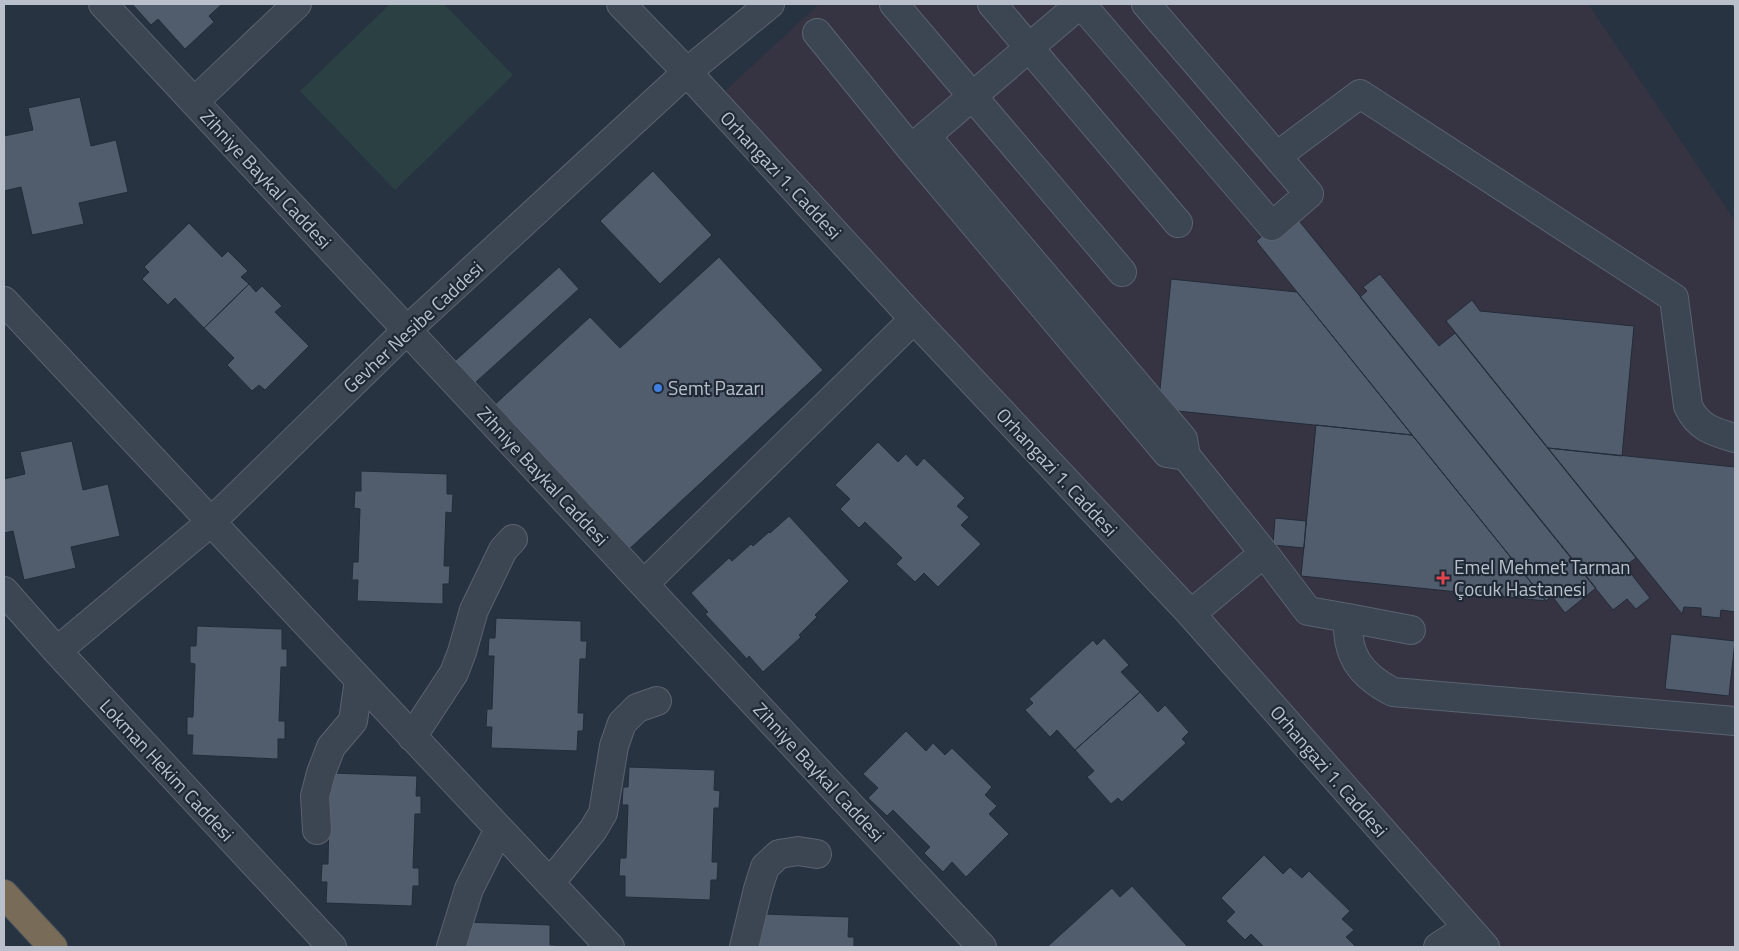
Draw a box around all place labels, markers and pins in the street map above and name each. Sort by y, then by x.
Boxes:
place label: Semt Pazarı [668,373,764,402]
marker: Semt Pazarı [652,382,664,394]
place label: Emel Mehmet Tarman Çocuk Hastanesi [1454,552,1631,603]
marker: Emel Mehmet Tarman Çocuk Hastanesi [1436,571,1450,585]

